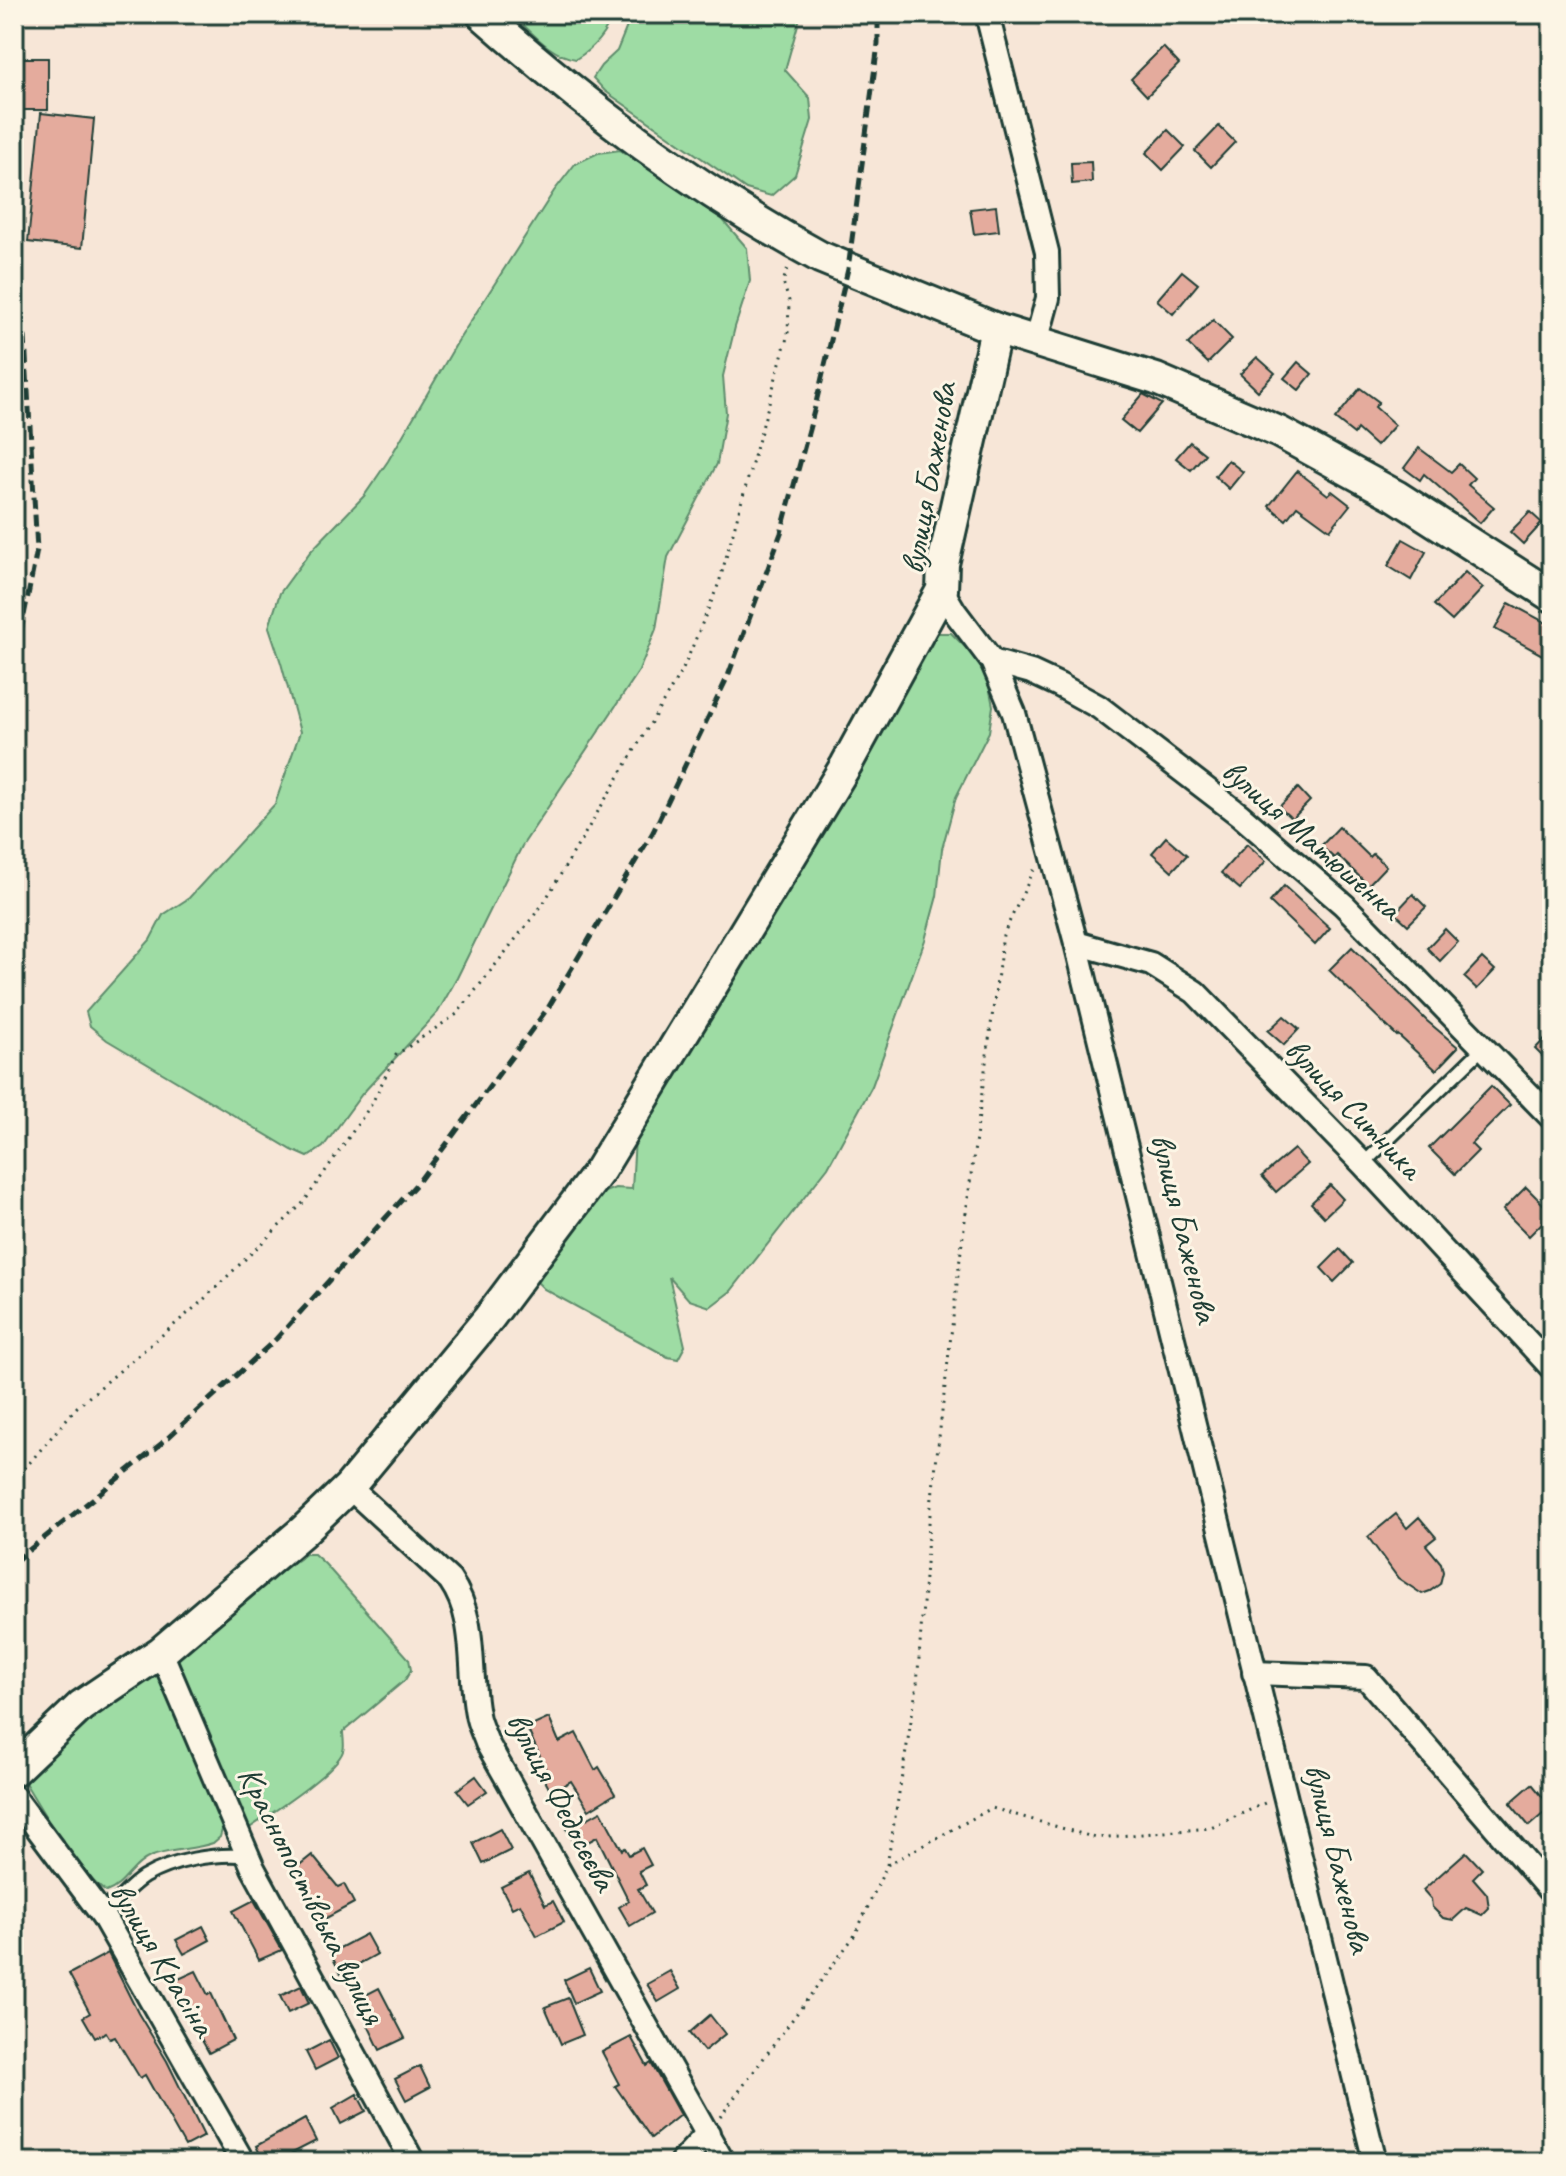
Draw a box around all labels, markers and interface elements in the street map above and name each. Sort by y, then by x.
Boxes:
street label: вулиця Баженова [890,377,966,577]
street label: вулиця Матюшенка [1213,749,1413,930]
street label: вулиця Ситника [1276,1028,1434,1190]
street label: вулиця Баженова [1141,1129,1230,1329]
street label: вулиця Федосєєва [497,1704,628,1900]
street label: Краснопостівська вулиця [228,1759,396,2033]
street label: вулиця Баженова [1295,1759,1384,1959]
street label: вулиця Красіна [100,1874,227,2046]

